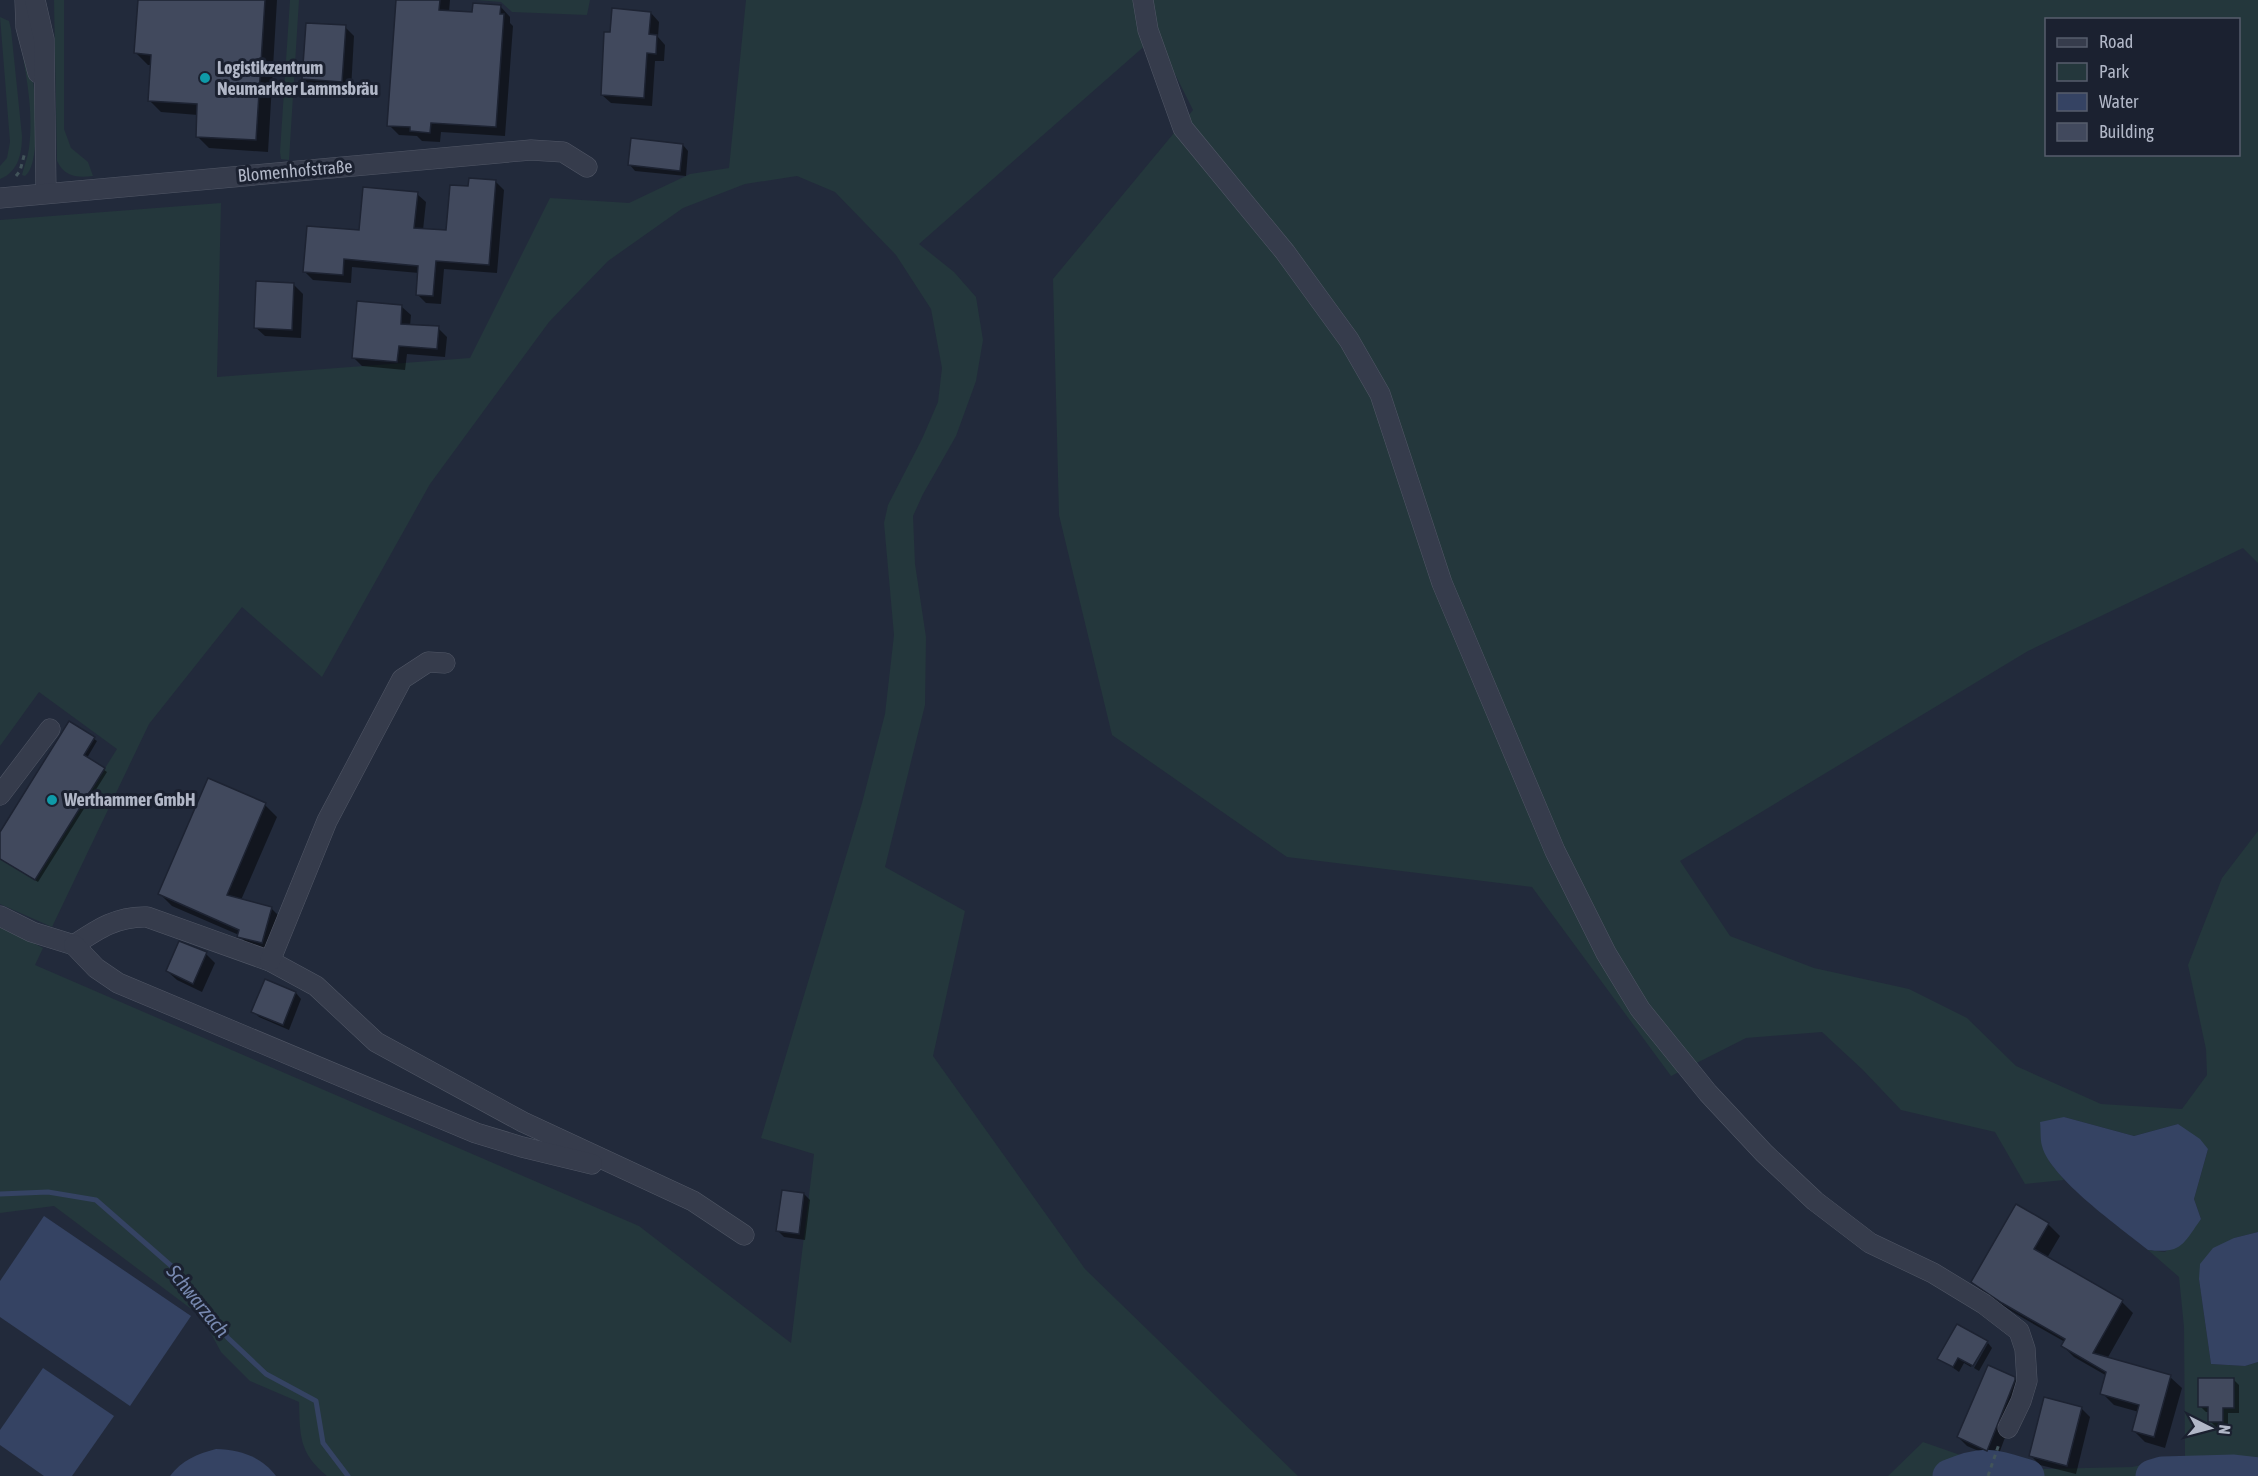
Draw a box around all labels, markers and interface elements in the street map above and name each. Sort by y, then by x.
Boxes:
legend [2045,18,2240,156]
text: Road [2099,31,2133,52]
place label: Logistikzentrum Neumarkter Lammsbräu [217,57,378,99]
text: Park [2099,61,2129,82]
marker: Logistikzentrum Neumarkter Lammsbräu [198,71,212,85]
text: Water [2099,91,2139,112]
text: Building [2099,121,2154,142]
street label: Blomenhofstraße [237,155,353,186]
place label: Werthammer GmbH [63,789,195,810]
marker: Werthammer GmbH [45,793,59,807]
water label: Schwarzach [162,1259,235,1342]
north arrow [2180,1398,2240,1458]
text: N [2215,1424,2234,1435]

